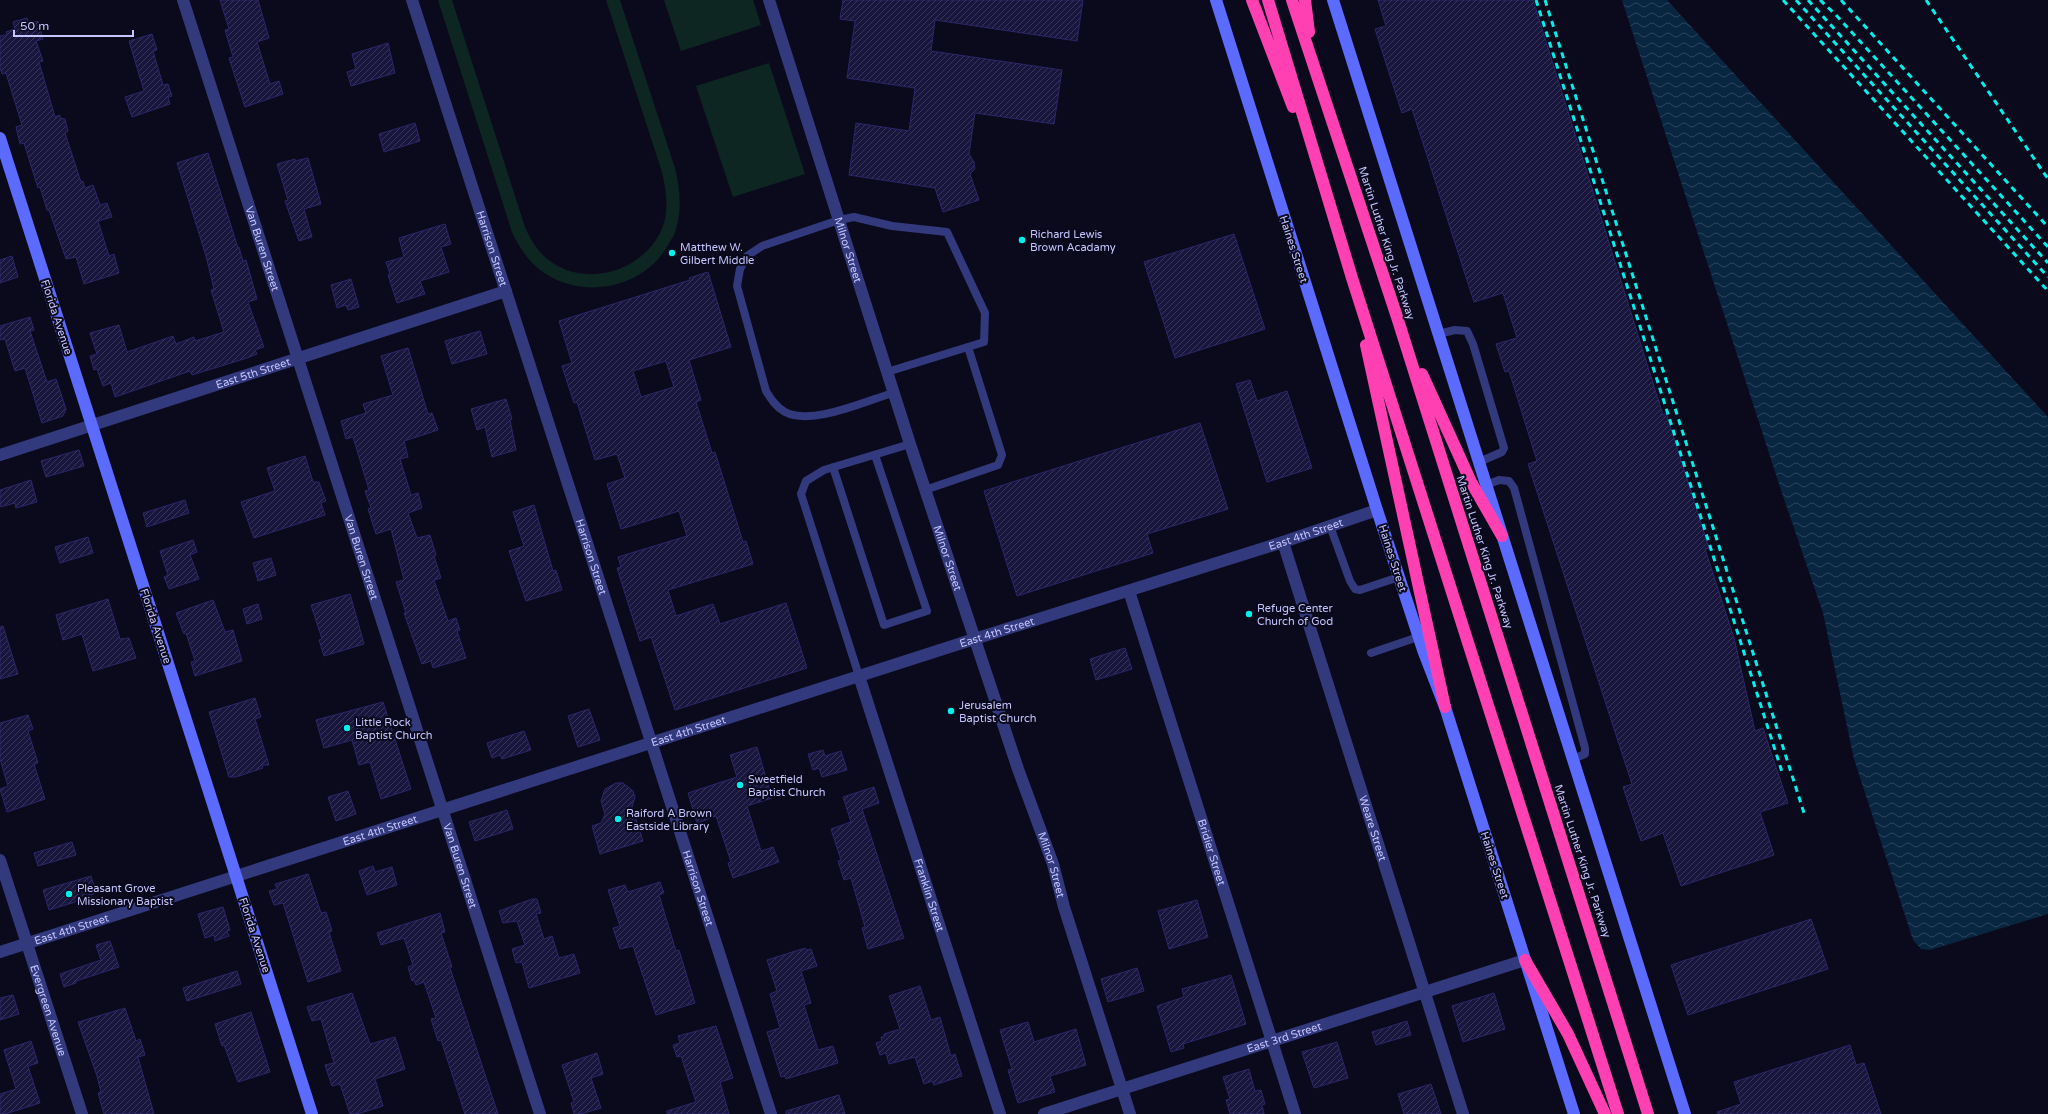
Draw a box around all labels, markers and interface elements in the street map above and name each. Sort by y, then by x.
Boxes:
scale bar [14,12,133,38]
text: 50 m [20,19,49,33]
street label: Martin Luther King Jr. Parkway [1356,165,1417,321]
street label: Van Buren Street [242,205,282,293]
street label: Harrison Street [473,209,510,288]
street label: Haines Street [1277,214,1310,284]
street label: Milnor Street [831,215,864,284]
place label: Richard Lewis Brown Acadamy [1030,228,1116,254]
marker: Richard Lewis Brown Acadamy [1017,235,1027,245]
place label: Matthew W. Gilbert Middle [680,241,754,267]
marker: Matthew W. Gilbert Middle [667,248,677,258]
street label: Florida Avenue [38,278,75,356]
street label: East 5th Street [214,355,292,392]
street label: Martin Luther King Jr. Parkway [1454,474,1515,630]
street label: Van Buren Street [341,513,381,601]
street label: East 4th Street [1267,516,1345,553]
street label: Harrison Street [573,517,609,596]
street label: Haines Street [1376,523,1409,593]
street label: Milnor Street [931,524,964,592]
street label: Florida Avenue [137,587,174,665]
place label: Refuge Center Church of God [1257,602,1334,628]
marker: Refuge Center Church of God [1244,609,1254,619]
street label: East 4th Street [958,615,1036,650]
place label: Jerusalem Baptist Church [959,699,1037,725]
marker: Jerusalem Baptist Church [946,706,956,716]
street label: East 4th Street [650,713,727,749]
place label: Little Rock Baptist Church [355,716,433,742]
marker: Little Rock Baptist Church [342,723,352,733]
place label: Sweetfield Baptist Church [748,773,826,799]
marker: Sweetfield Baptist Church [735,780,745,790]
street label: Martin Luther King Jr. Parkway [1552,783,1613,939]
street label: Weare Street [1356,794,1389,863]
place label: Raiford A Brown Eastside Library [626,807,712,833]
street label: East 4th Street [341,812,419,849]
marker: Raiford A Brown Eastside Library [613,814,623,824]
street label: Bridier Street [1195,817,1228,887]
street label: Van Buren Street [440,822,480,910]
street label: Milnor Street [1035,830,1067,899]
street label: Haines Street [1478,830,1511,900]
street label: Harrison Street [679,849,716,928]
street label: Franklin Street [911,857,947,933]
place label: Pleasant Grove Missionary Baptist [77,882,173,908]
marker: Pleasant Grove Missionary Baptist [64,889,74,899]
street label: Florida Avenue [236,896,273,974]
street label: East 4th Street [33,911,111,948]
street label: Evergreen Avenue [27,963,69,1058]
street label: East 3rd Street [1245,1020,1323,1056]

